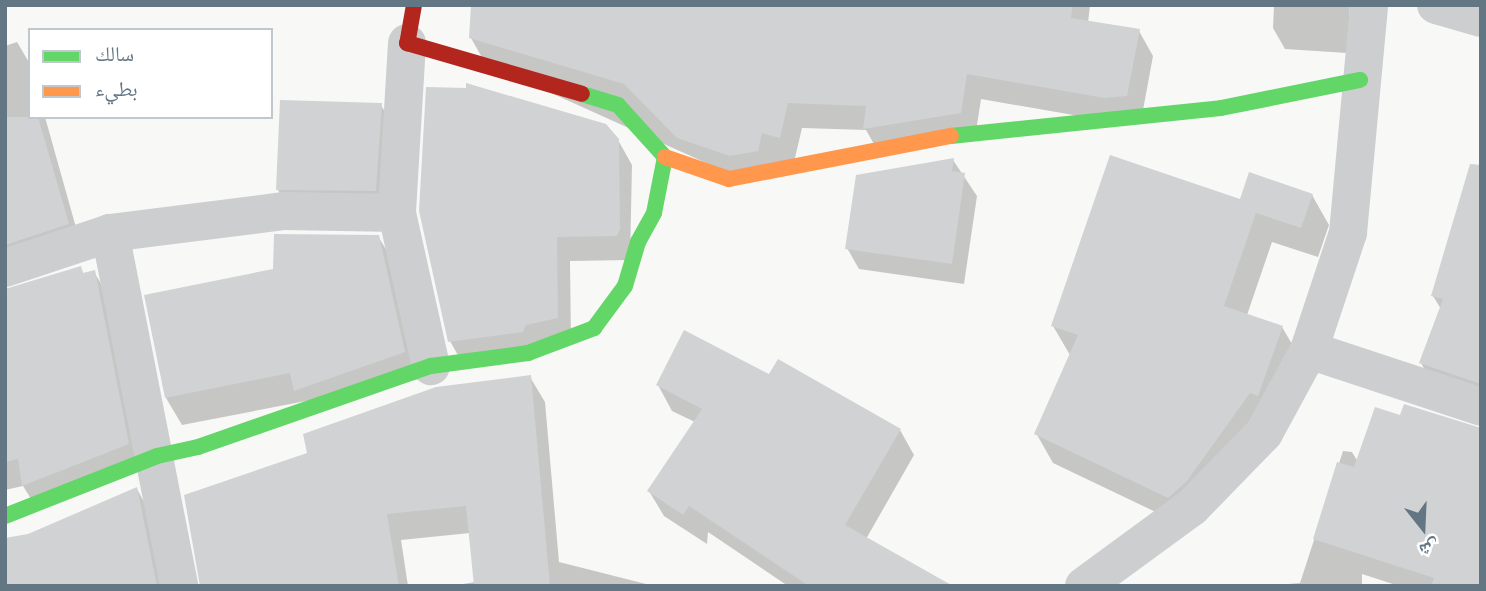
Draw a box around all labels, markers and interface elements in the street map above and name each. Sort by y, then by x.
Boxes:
legend [28,28,273,119]
text: سالك [95,40,134,67]
text: بطيء [95,75,138,102]
north arrow [1388,493,1458,563]
text: ش [1416,533,1443,563]

